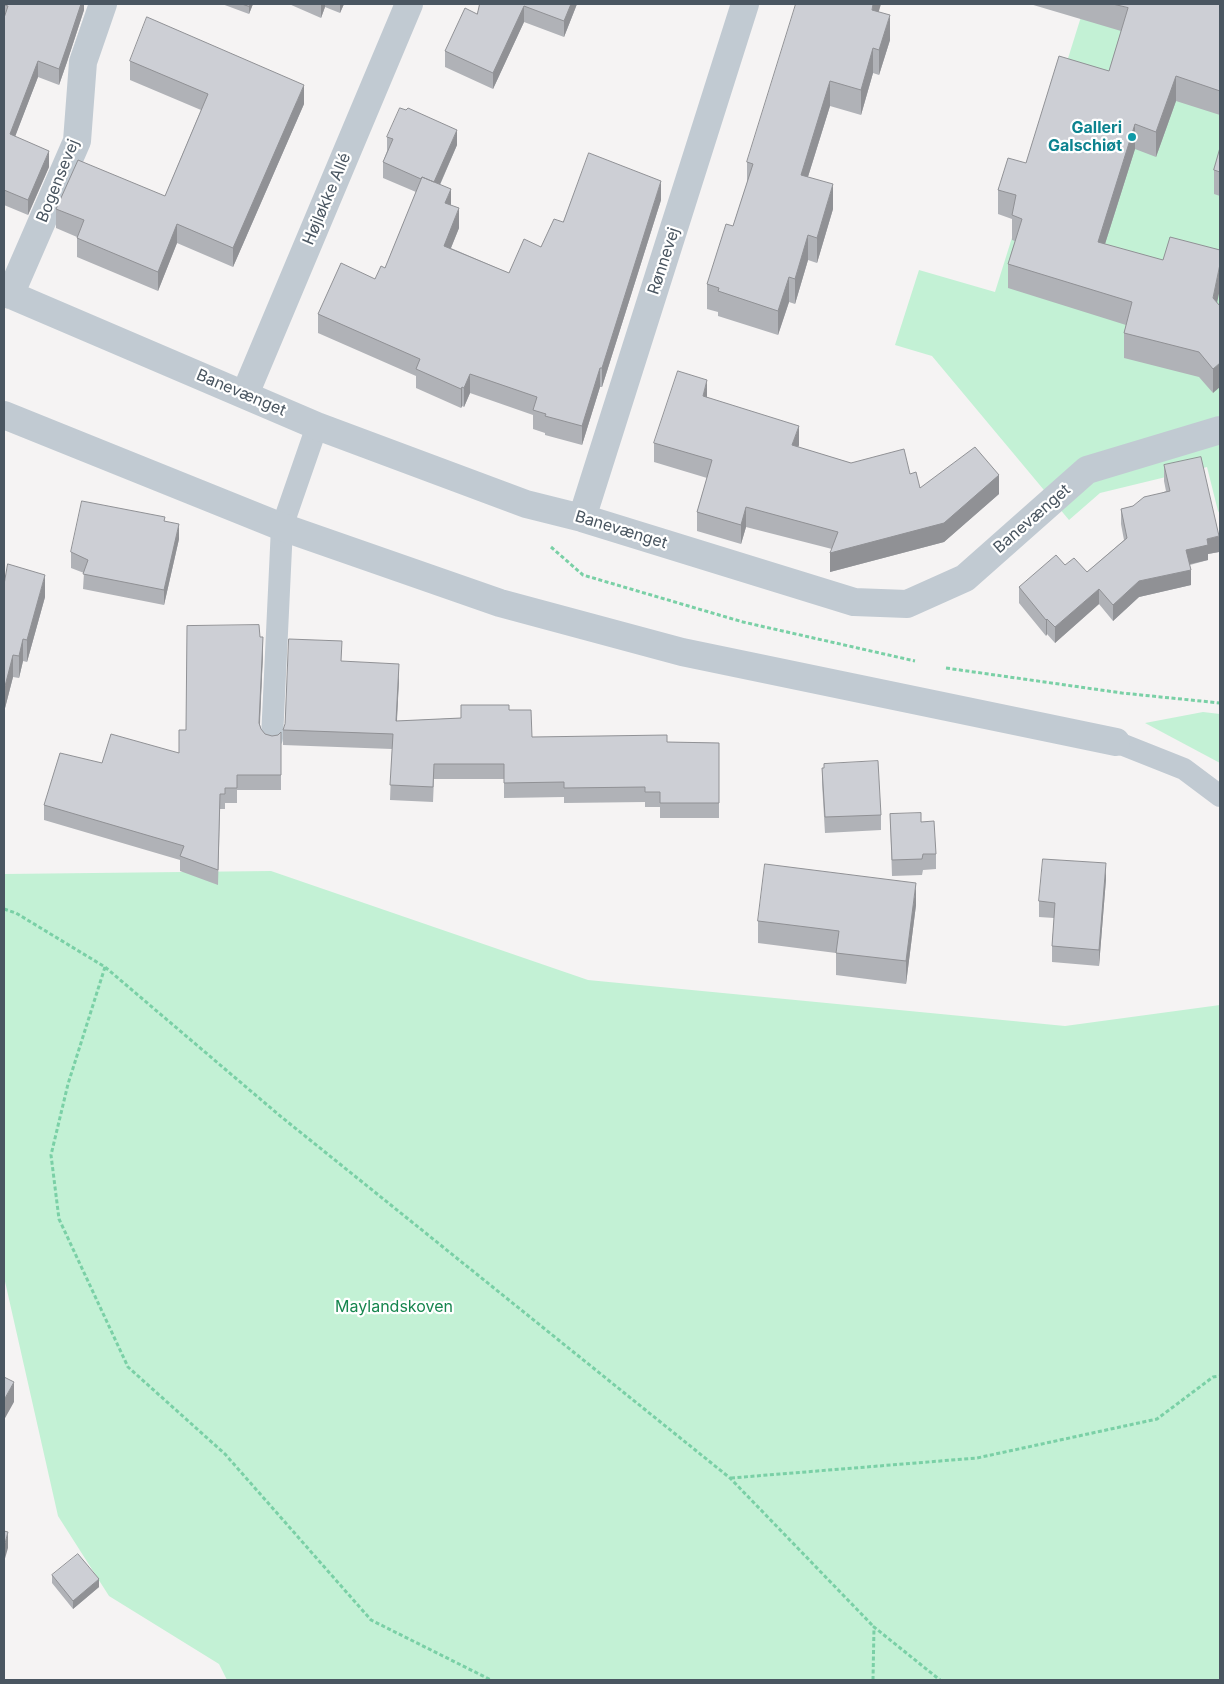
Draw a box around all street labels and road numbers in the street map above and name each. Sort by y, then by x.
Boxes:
street label: Bogensevej [33,137,83,225]
street label: Højløkke Allé [299,150,355,248]
street label: Rønnevej [644,225,684,297]
street label: Banevænget [193,366,289,420]
street label: Banevænget [990,480,1074,558]
street label: Banevænget [573,507,669,553]

